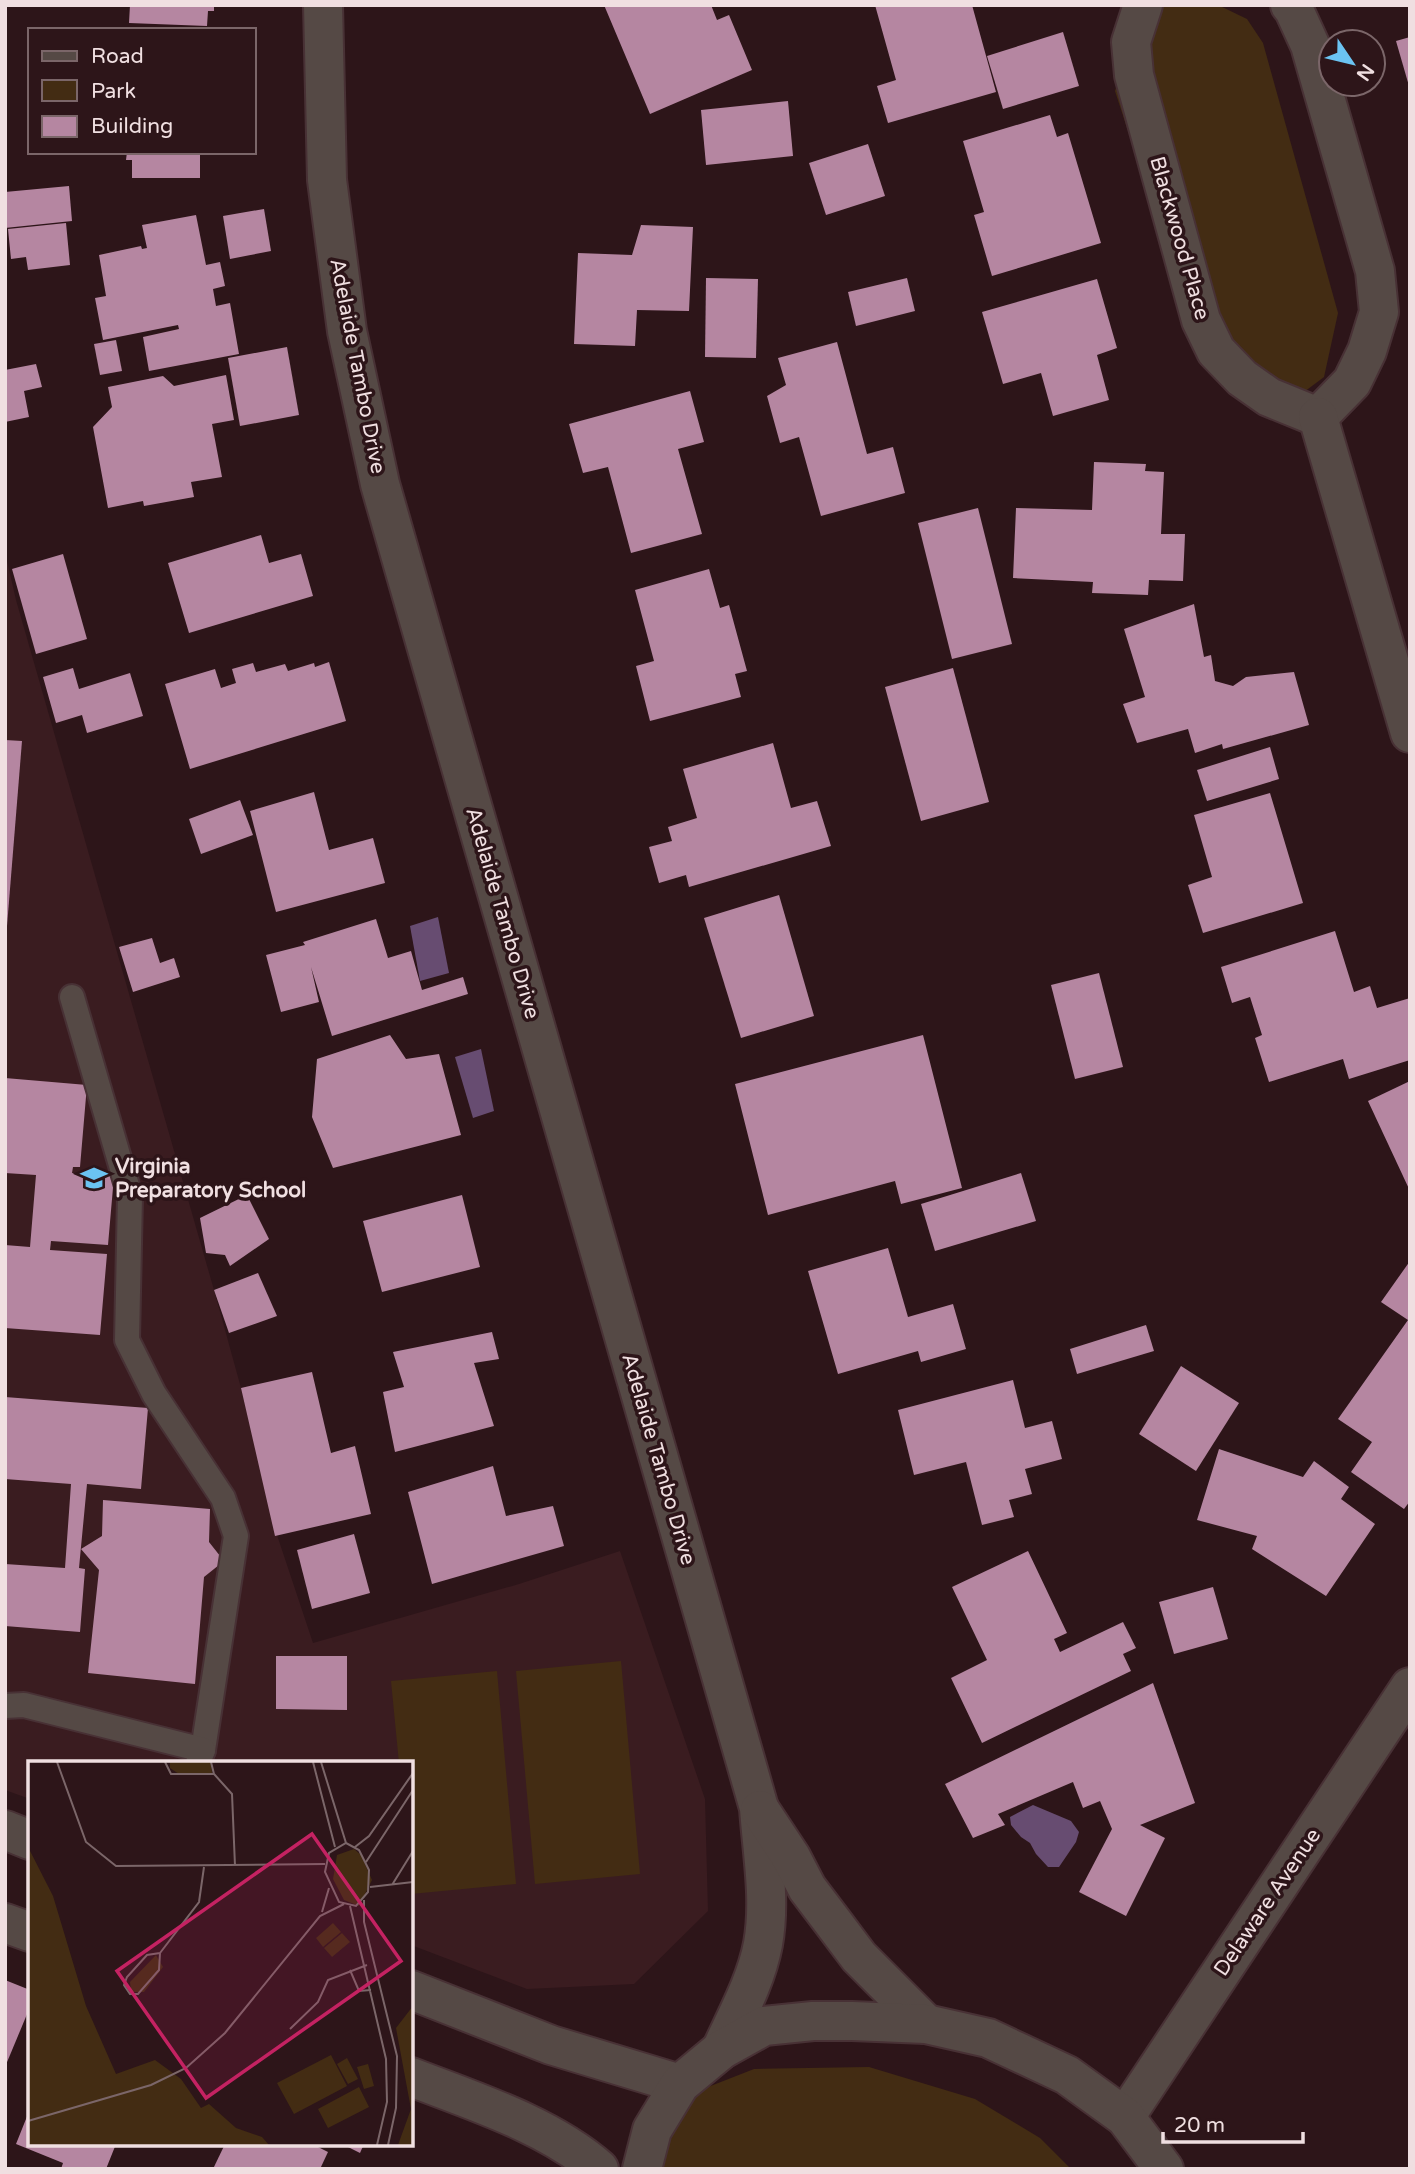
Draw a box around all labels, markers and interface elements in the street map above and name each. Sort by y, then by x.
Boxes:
legend [28,28,256,154]
north arrow [1317,28,1387,98]
text: Road [91,44,144,69]
text: N [1352,60,1378,85]
text: Park [91,79,136,104]
text: Building [91,114,173,139]
street label: Blackwood Place [1144,154,1215,323]
street label: Adelaide Tambo Drive [324,256,391,476]
street label: Adelaide Tambo Drive [460,805,545,1022]
place label: Virginia Preparatory School [115,1154,306,1203]
school or university icon: Virginia Preparatory School [79,1163,109,1193]
street label: Adelaide Tambo Drive [616,1351,701,1568]
inset map [28,1761,413,2146]
street label: Delaware Avenue [1209,1824,1326,1981]
scale bar [1163,2100,1303,2144]
text: 20 m [1174,2113,1225,2138]

